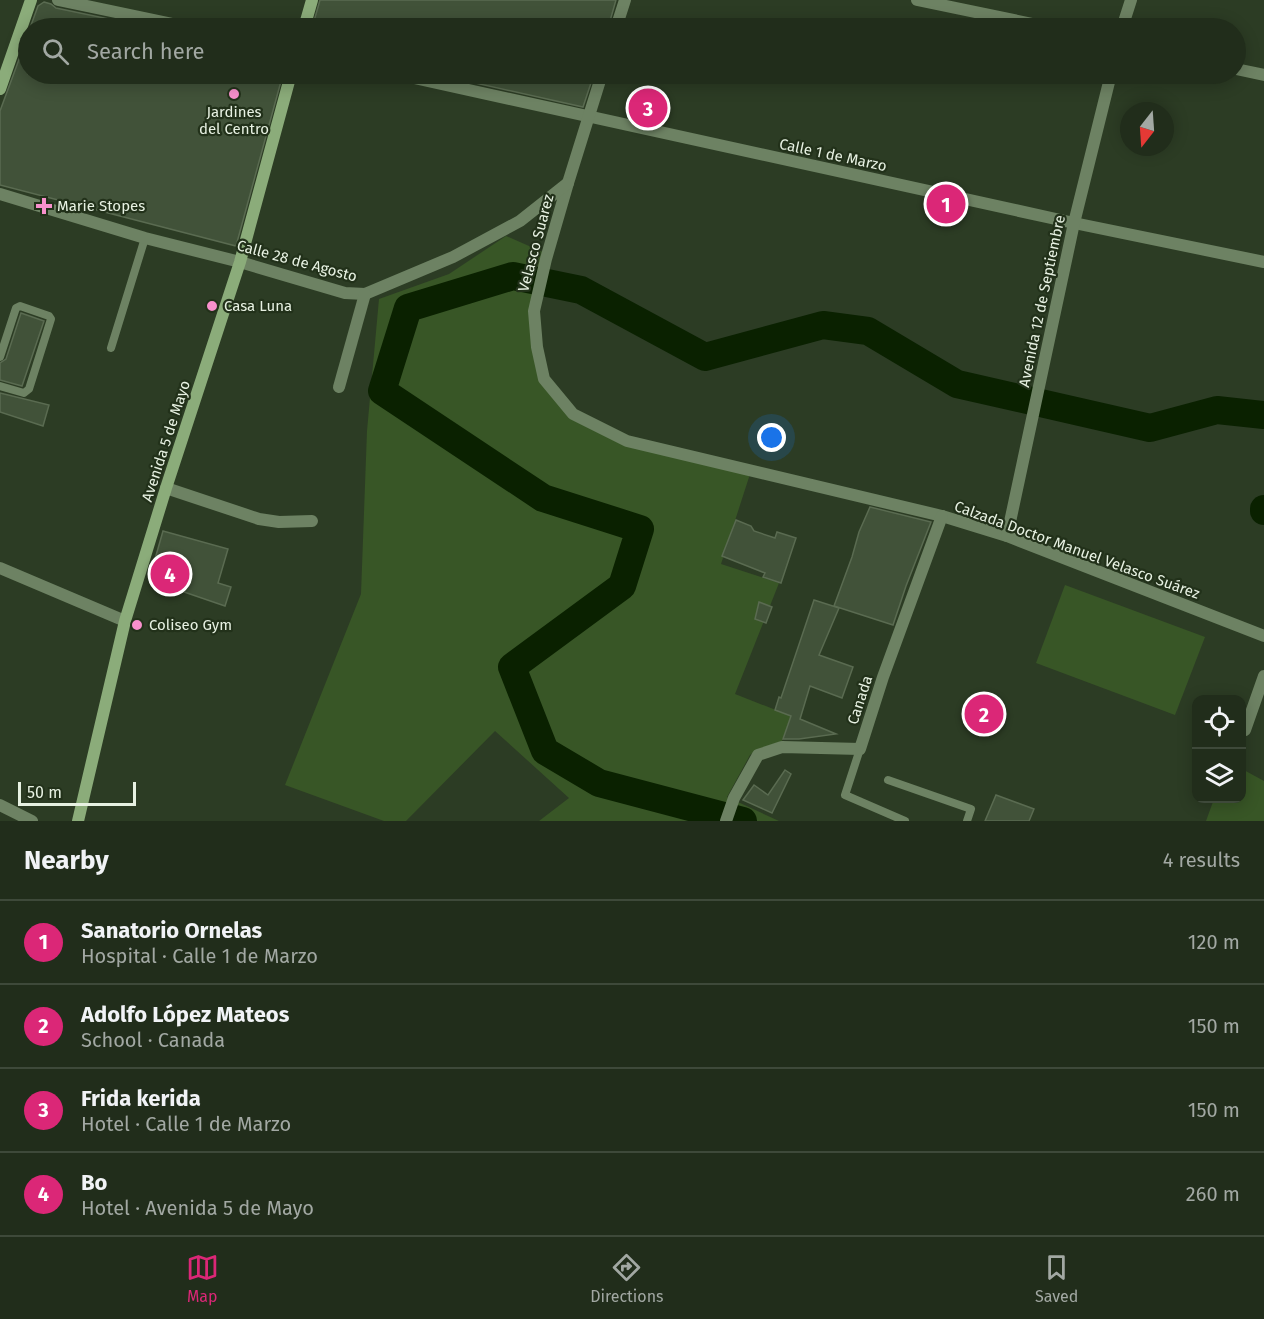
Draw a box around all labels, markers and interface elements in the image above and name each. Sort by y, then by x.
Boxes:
search box [18,18,1246,84]
icon: search [39,35,72,68]
text: Search here [87,38,205,65]
pin: 3 [628,86,668,130]
marker: Jardines del Centro [227,87,241,101]
north arrow [1120,102,1174,156]
place label: Jardines del Centro [199,103,269,138]
street label: Calle 1 de Marzo [778,135,888,175]
pin: 1 [926,182,966,226]
street label: Velasco Suarez [514,192,558,294]
marker: Marie Stopes [35,197,53,215]
place label: Marie Stopes [57,197,145,215]
street label: Avenida 12 de Septiembre [1015,213,1069,389]
street label: Calle 28 de Agosto [235,236,359,286]
place label: Casa Luna [224,297,292,315]
marker: Casa Luna [205,299,219,313]
street label: Avenida 5 de Mayo [138,378,194,504]
your location [757,423,786,452]
street label: Calzada Doctor Manuel Velasco Suárez [952,497,1203,603]
pin: 4 [150,552,190,596]
place label: Coliseo Gym [149,616,232,634]
marker: Coliseo Gym [130,618,144,632]
street label: Canada [844,673,876,727]
pin: 2 [964,692,1004,736]
map controls [1192,695,1246,803]
button: locate [1192,695,1246,749]
button: layers [1192,749,1246,803]
scale bar [18,779,136,806]
text: 50 m [27,783,62,802]
text: Nearby [24,845,109,876]
text: 4 results [1163,848,1240,872]
text: Sanatorio Ornelas [81,917,262,944]
text: 1 [39,930,48,954]
text: 120 m [1188,930,1240,954]
text: Hospital · Calle 1 de Marzo [81,944,318,968]
text: Adolfo López Mateos [81,1001,289,1028]
text: 2 [38,1014,49,1038]
text: 150 m [1188,1014,1240,1038]
text: School · Canada [81,1028,225,1052]
text: Frida kerida [81,1085,201,1112]
text: 3 [38,1098,49,1122]
text: 150 m [1188,1098,1240,1122]
text: Hotel · Calle 1 de Marzo [81,1112,291,1136]
text: Bo [81,1169,107,1196]
text: 4 [38,1182,49,1206]
text: 260 m [1186,1182,1240,1206]
text: Hotel · Avenida 5 de Mayo [81,1196,314,1220]
tab: Map [186,1251,219,1306]
tab: Directions [590,1251,664,1306]
tab: Saved [1035,1251,1078,1306]

